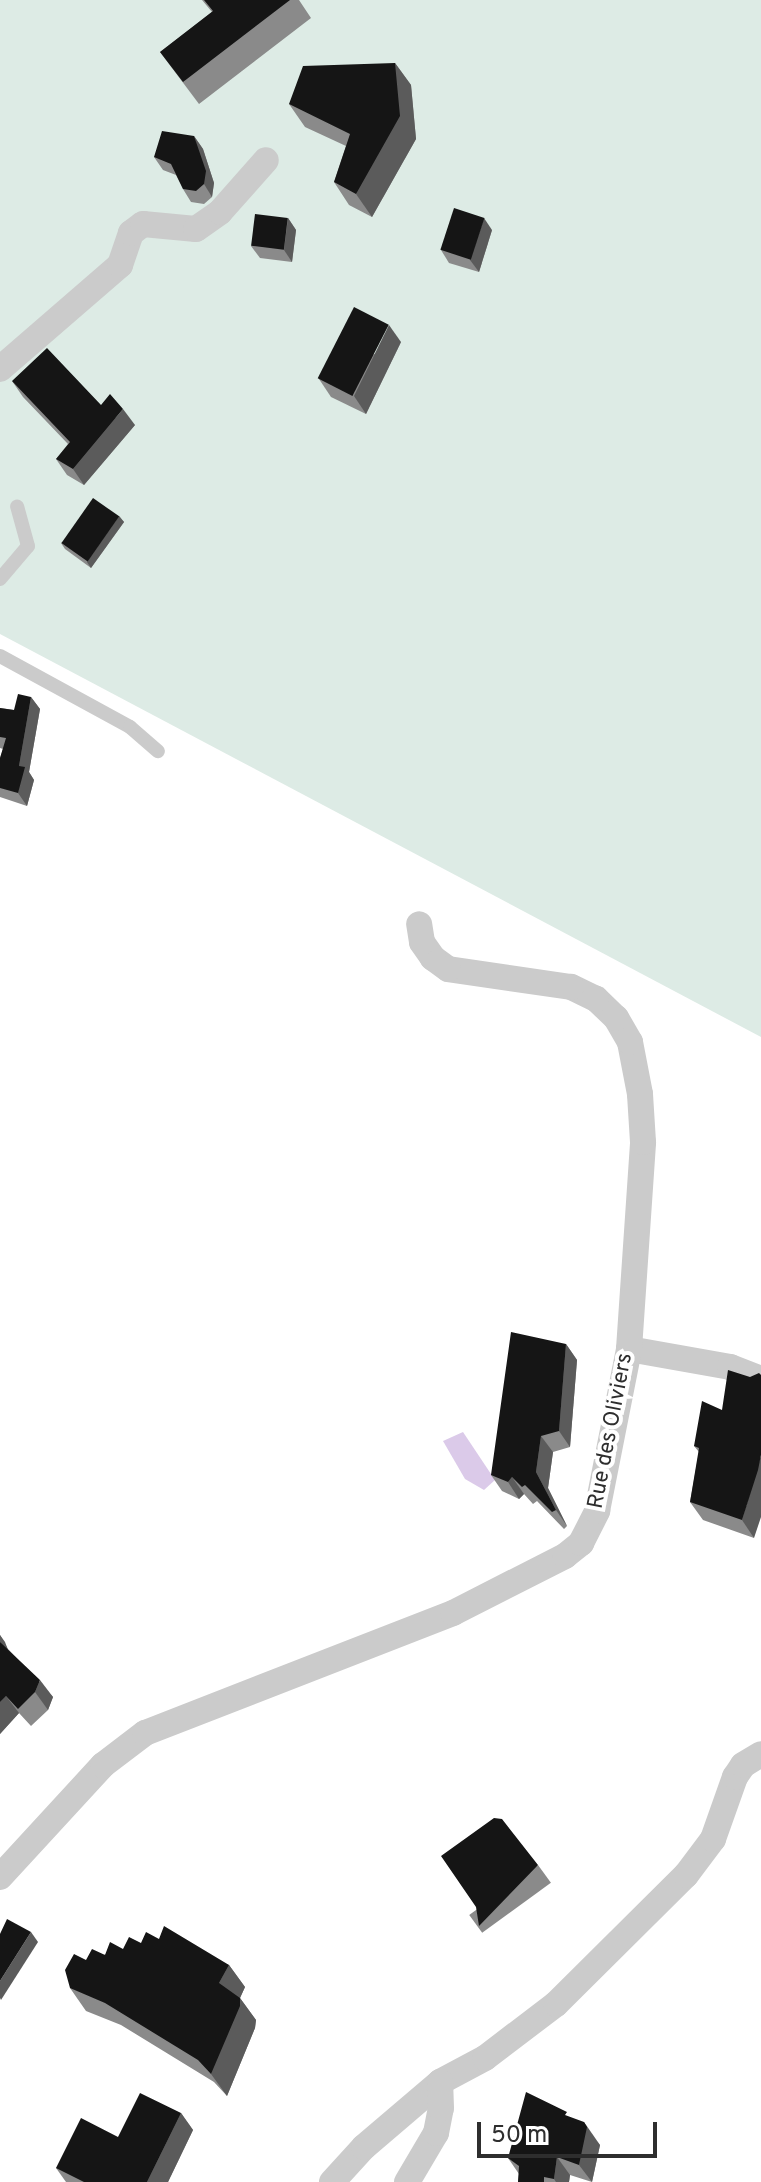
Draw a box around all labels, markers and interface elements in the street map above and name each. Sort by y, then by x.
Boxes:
street label: Rue des Oliviers [583,1351,639,1511]
scale bar [481,2106,661,2156]
text: 50 m [491,2121,547,2151]

